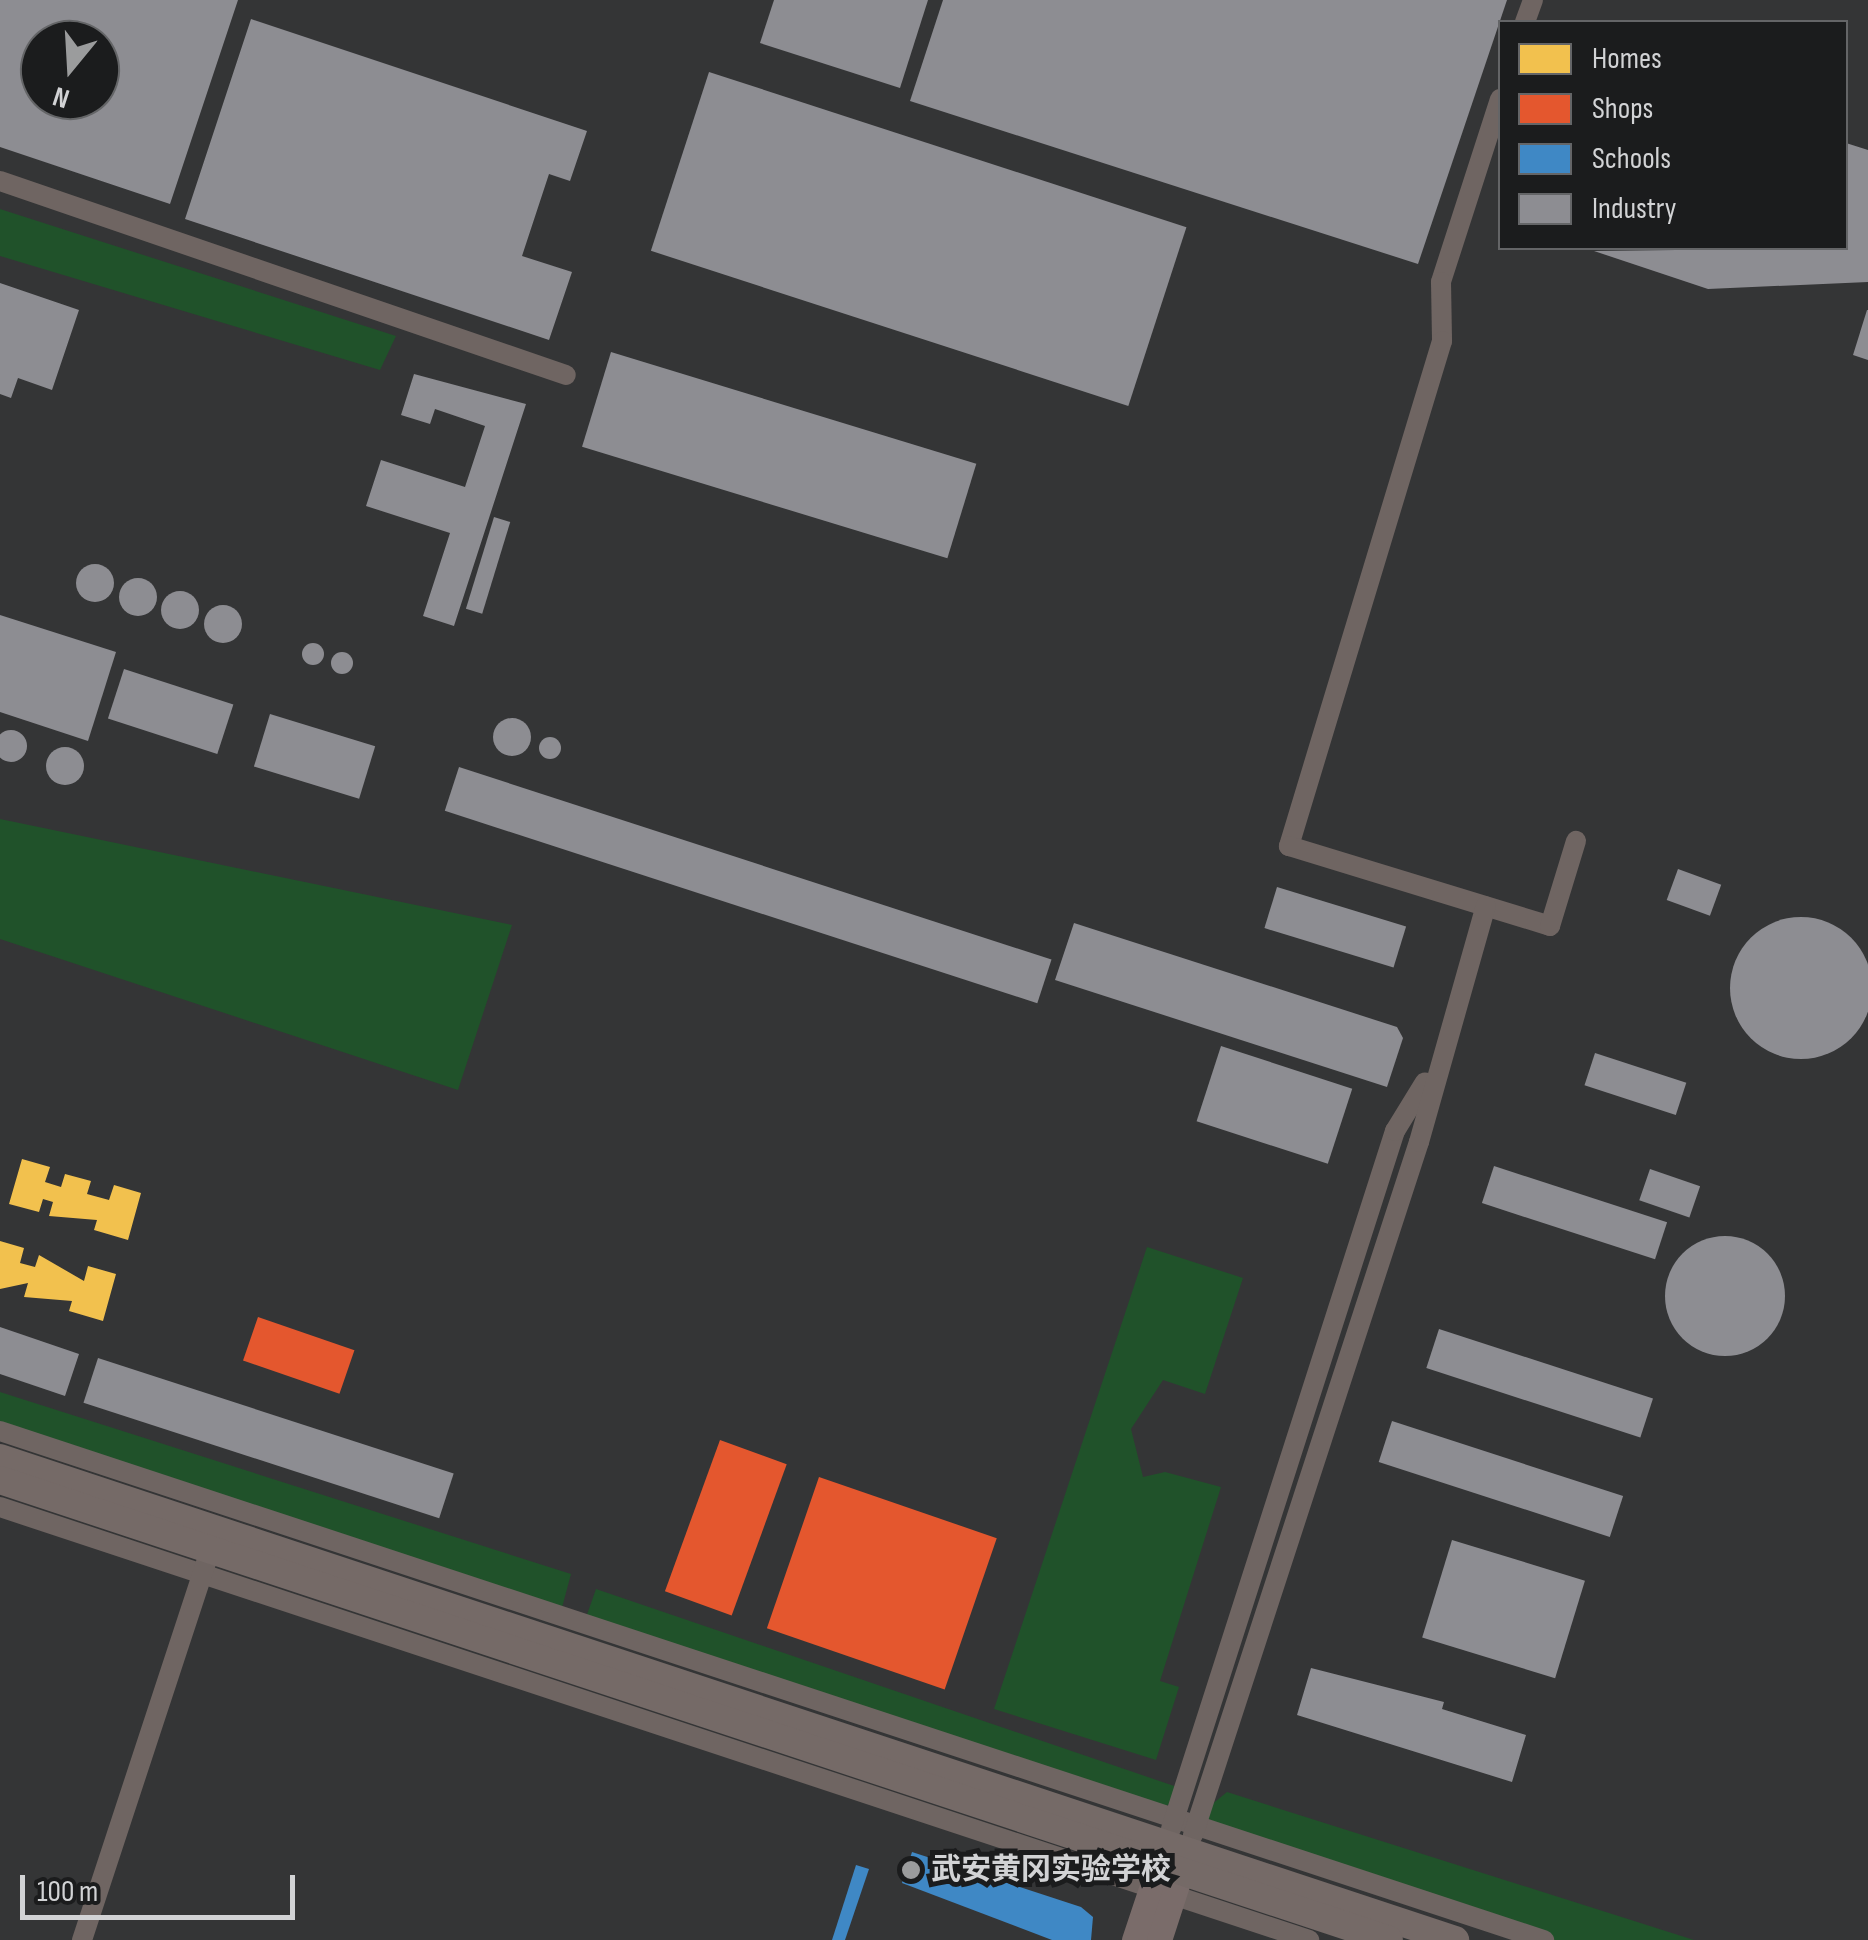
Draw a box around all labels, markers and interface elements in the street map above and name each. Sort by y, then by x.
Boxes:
north arrow [20,20,120,120]
legend [1498,20,1848,250]
text: Homes [1592,41,1662,77]
text: N [49,79,73,115]
text: Shops [1592,91,1653,127]
text: Schools [1592,141,1671,177]
text: Industry [1592,191,1676,227]
place label: 武安黄冈实验学校 [931,1852,1171,1888]
scale bar [25,1855,300,1917]
marker: 武安黄冈实验学校 [900,1859,922,1881]
text: 100 m [37,1874,98,1910]

